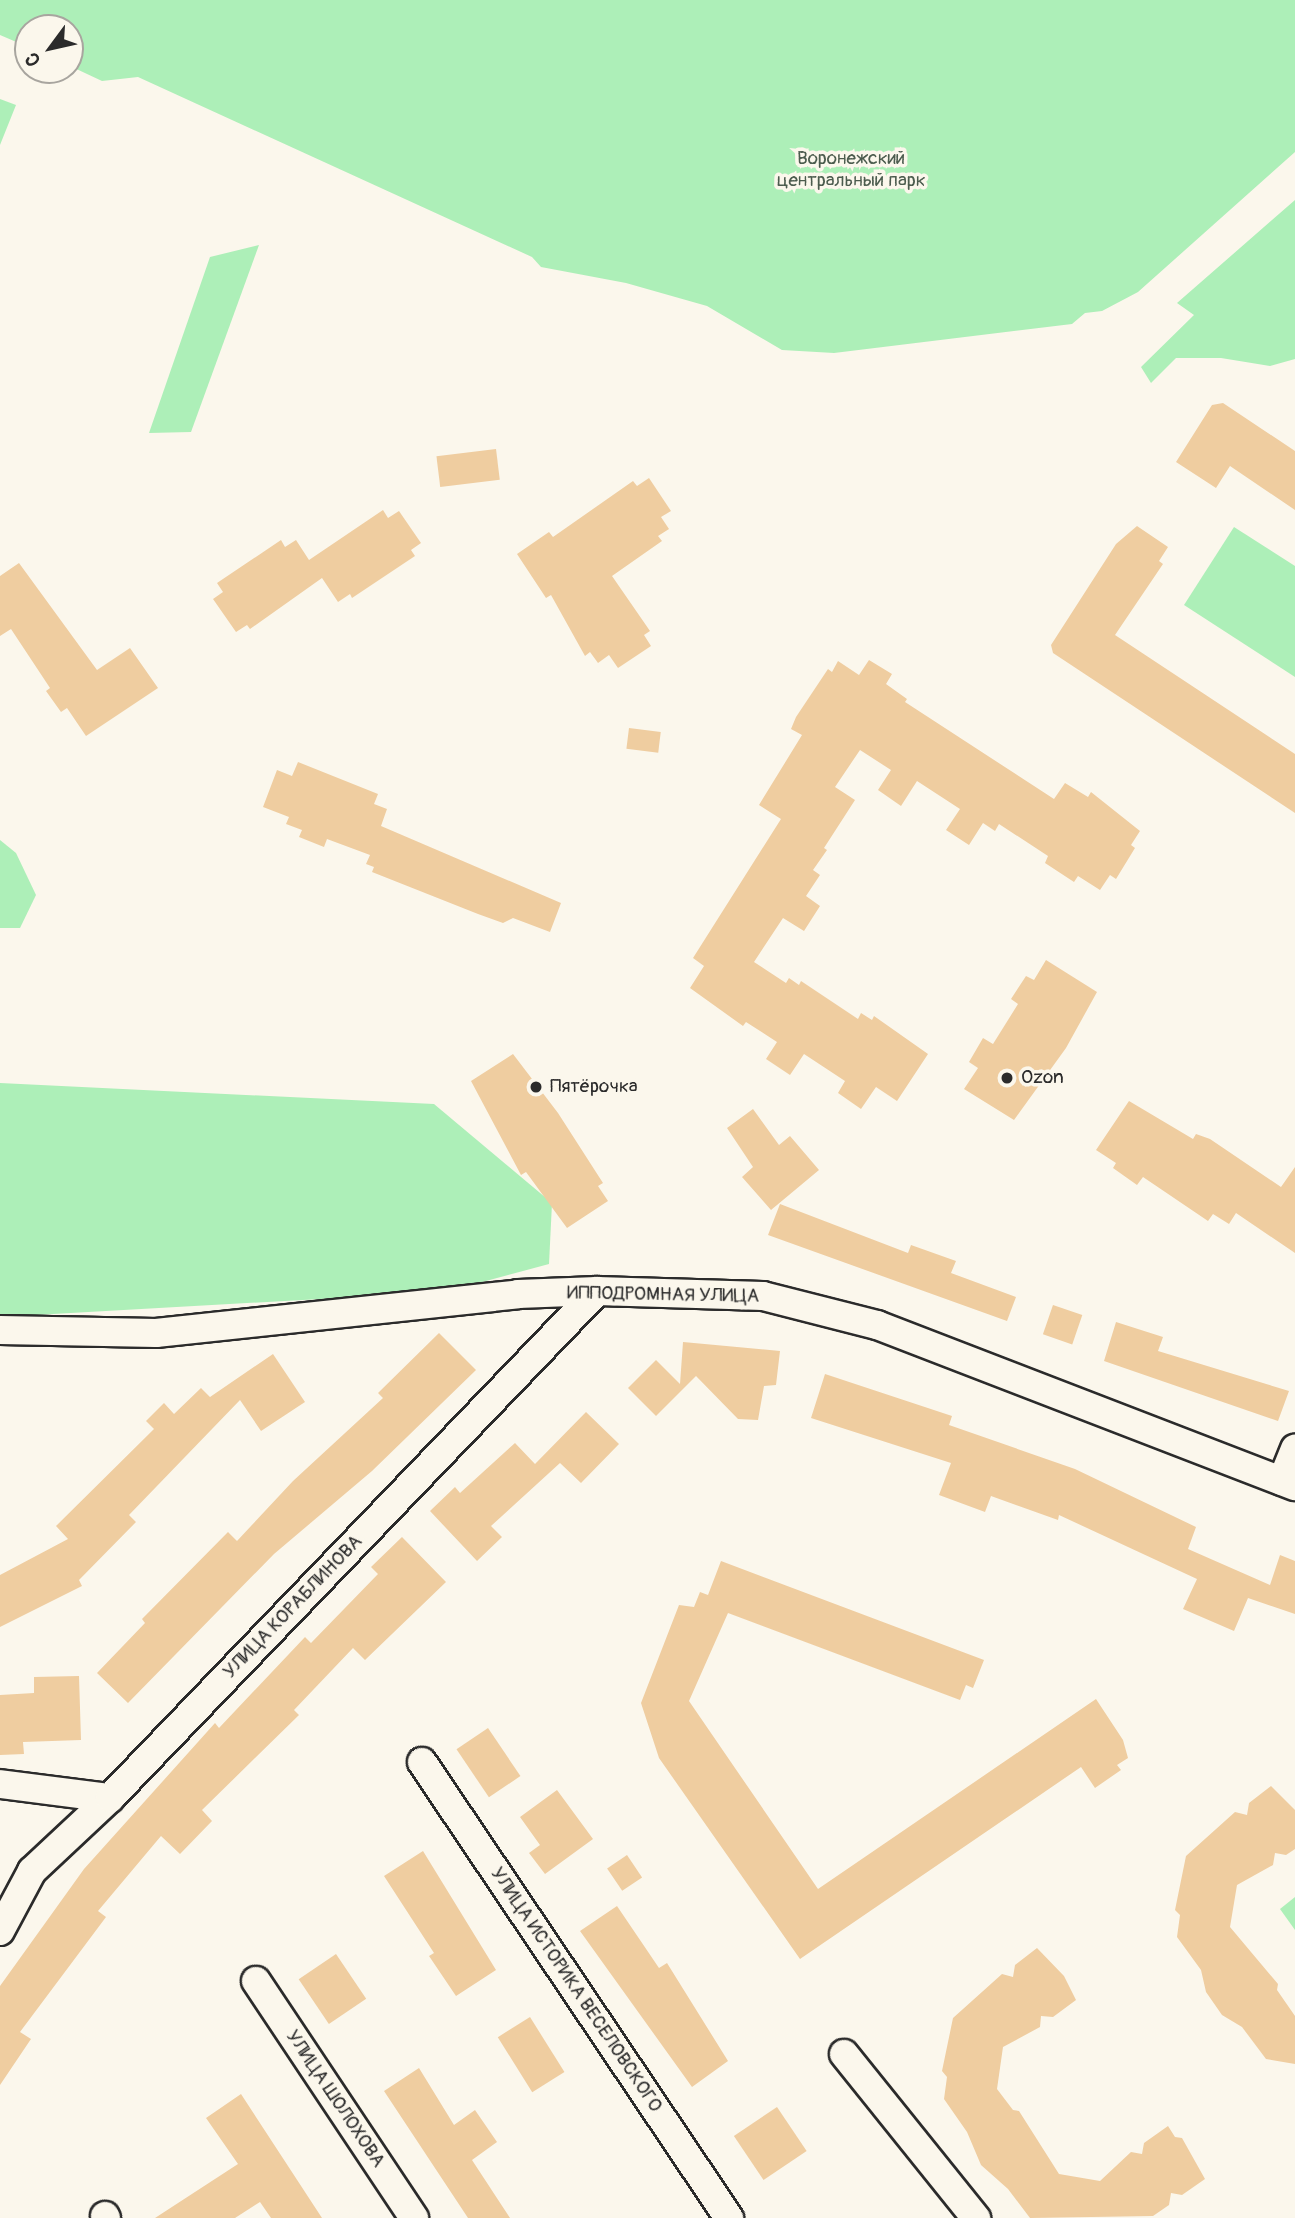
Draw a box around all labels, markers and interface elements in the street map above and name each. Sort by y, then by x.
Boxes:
north arrow [14,14,84,84]
text: С [20,48,46,71]
park label: Воронежский центральный парк [776,148,926,192]
place label: Ozon [1021,1067,1064,1089]
marker: Ozon [999,1070,1015,1086]
place label: Пятёрочка [550,1076,638,1098]
marker: Пятёрочка [528,1079,544,1095]
street label: ИППОДРОМНАЯ УЛИЦА [567,1282,759,1308]
street label: УЛИЦА КОРАБЛИНОВА [219,1531,367,1683]
street label: УЛИЦА ИСТОРИКА ВЕСЕЛОВСКОГО [485,1863,667,2117]
street label: УЛИЦА ШОЛОХОВА [281,2026,389,2172]

